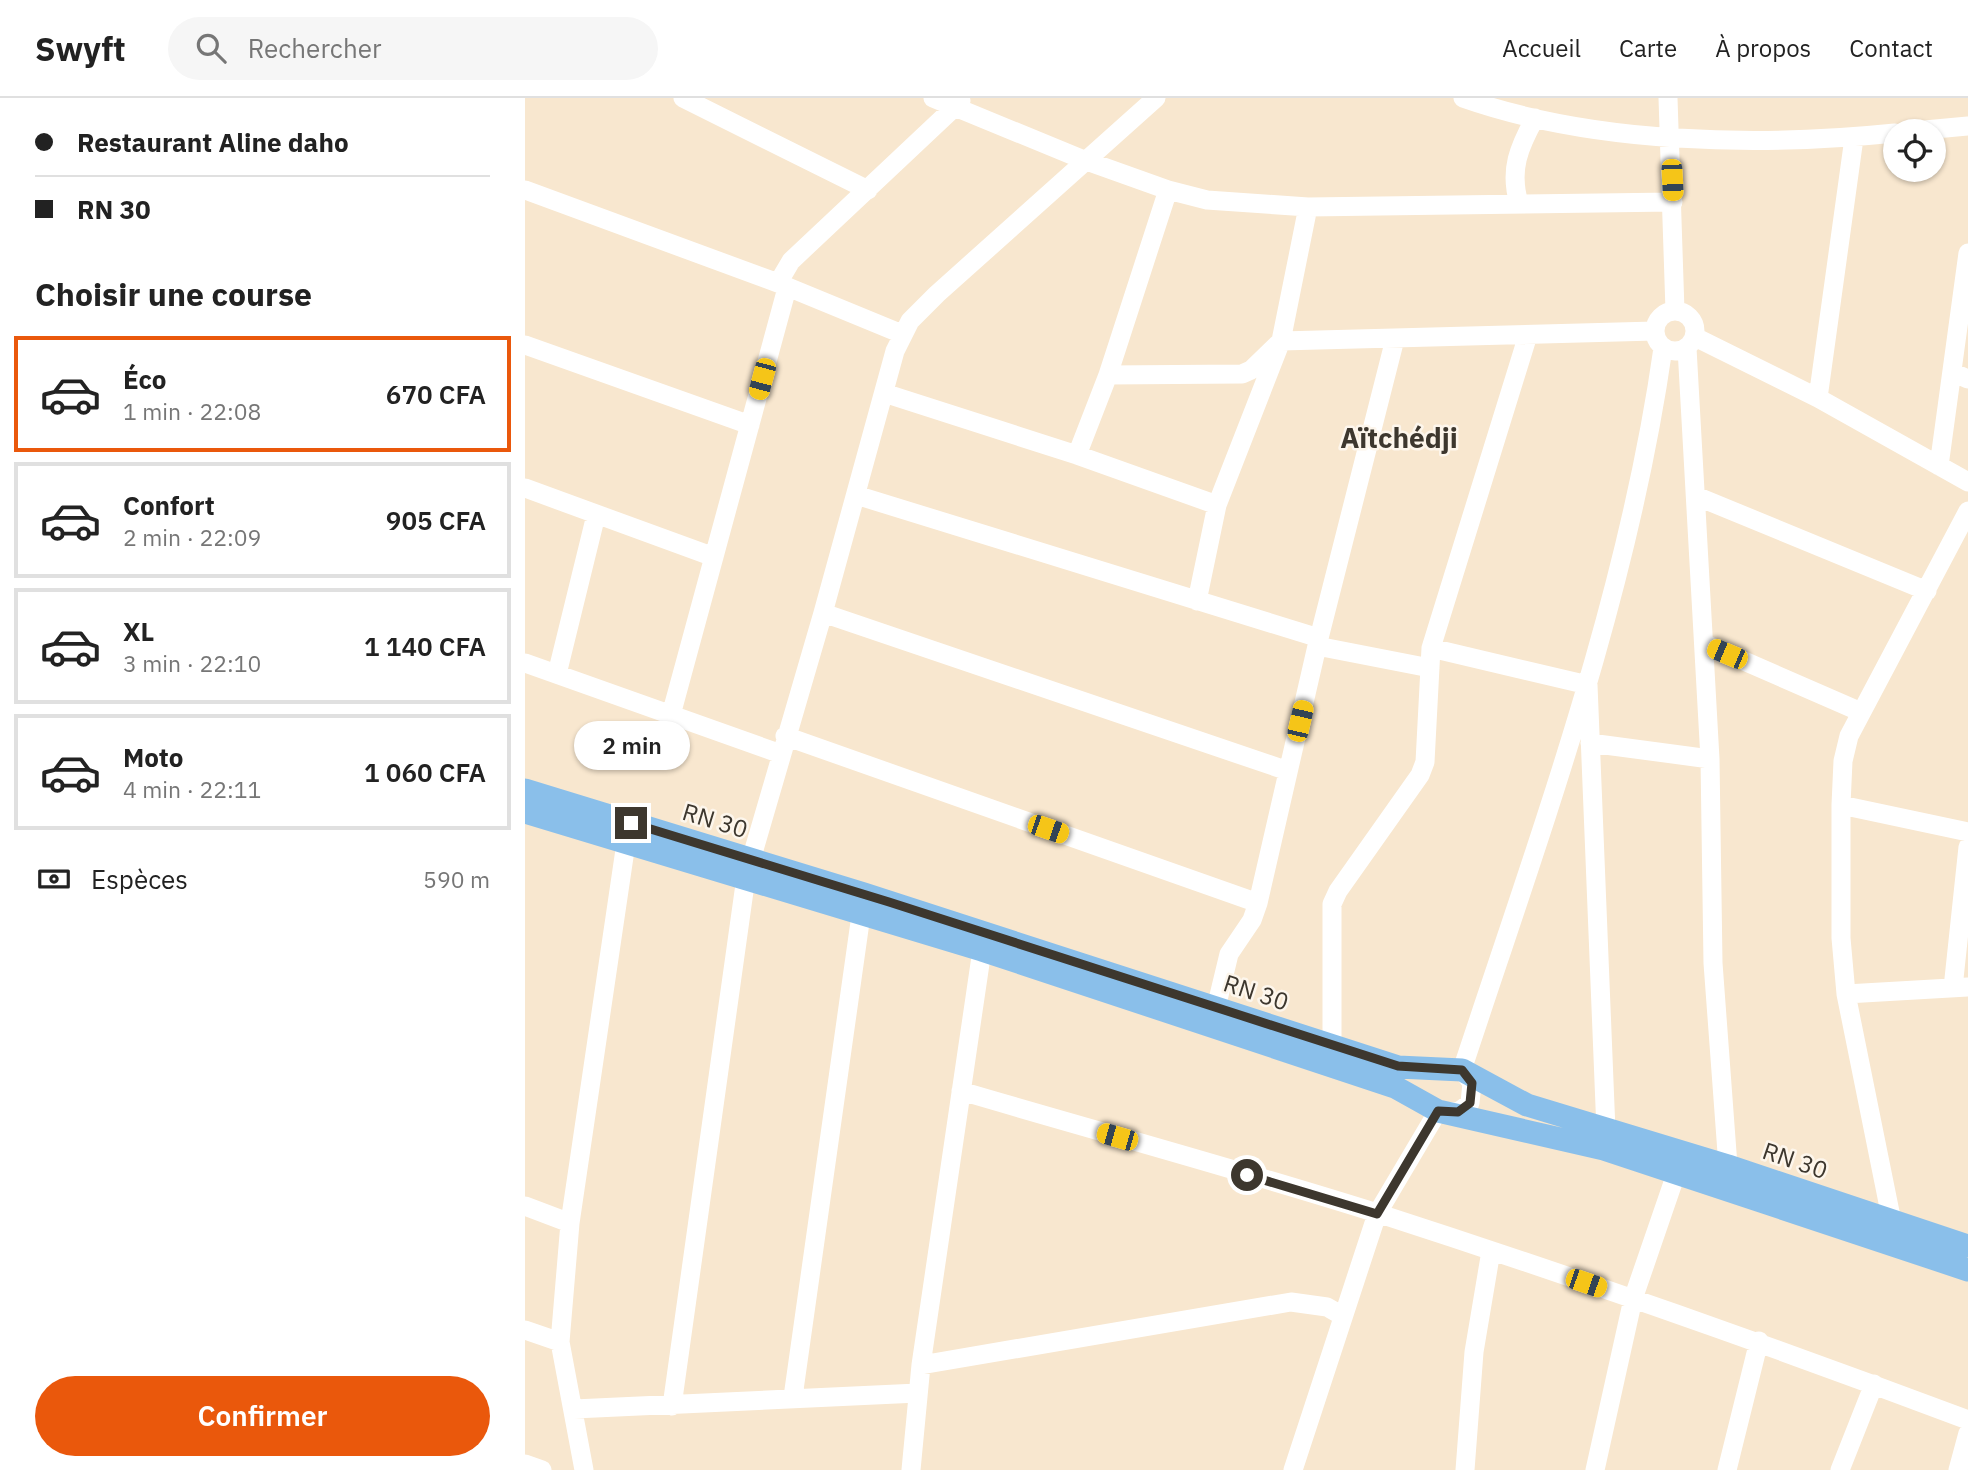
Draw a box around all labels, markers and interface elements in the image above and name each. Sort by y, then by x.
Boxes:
search box [168,17,658,80]
text: Swyft [35,27,126,70]
icon: search [192,29,230,67]
text: Rechercher [248,31,381,65]
text: Accueil [1502,32,1581,64]
text: Carte [1619,32,1677,64]
text: À propos [1715,32,1811,64]
text: Contact [1849,32,1933,64]
map controls [1883,119,1946,182]
button: locate [1883,119,1946,182]
text: Restaurant Aline daho [77,125,349,159]
car [1661,158,1684,202]
text: RN 30 [77,192,151,226]
text: Choisir une course [35,273,312,315]
car [747,356,778,402]
text: Éco [123,362,167,396]
icon: car [39,363,102,426]
text: 670 CFA [386,377,486,411]
text: 1 min · 22:08 [123,396,261,426]
district label: Aïtchédji [1340,419,1458,456]
text: Confort [123,488,215,522]
icon: car [39,489,102,552]
text: 905 CFA [386,503,486,537]
text: 2 min · 22:09 [123,522,261,552]
text: XL [123,614,154,648]
icon: car [39,615,102,678]
text: 1 140 CFA [364,629,486,663]
car [1704,636,1751,672]
text: 3 min · 22:10 [123,648,261,678]
car [1286,698,1315,744]
callout: 2 min [573,722,689,770]
text: 2 min [602,730,662,760]
text: Moto [123,740,183,774]
icon: car [39,741,102,804]
text: 1 060 CFA [364,755,486,789]
text: 4 min · 22:11 [123,774,261,804]
street label: RN 30 [679,795,752,845]
route end [615,807,647,839]
car [1025,812,1072,846]
icon: cash [35,860,73,898]
text: Espèces [91,862,188,896]
text: 590 m [423,864,490,894]
street label: RN 30 [1220,967,1293,1018]
car [1094,1121,1141,1153]
street label: RN 30 [1759,1134,1832,1186]
route start [1231,1159,1263,1191]
car [1563,1266,1610,1300]
button: Confirmer [35,1376,490,1456]

